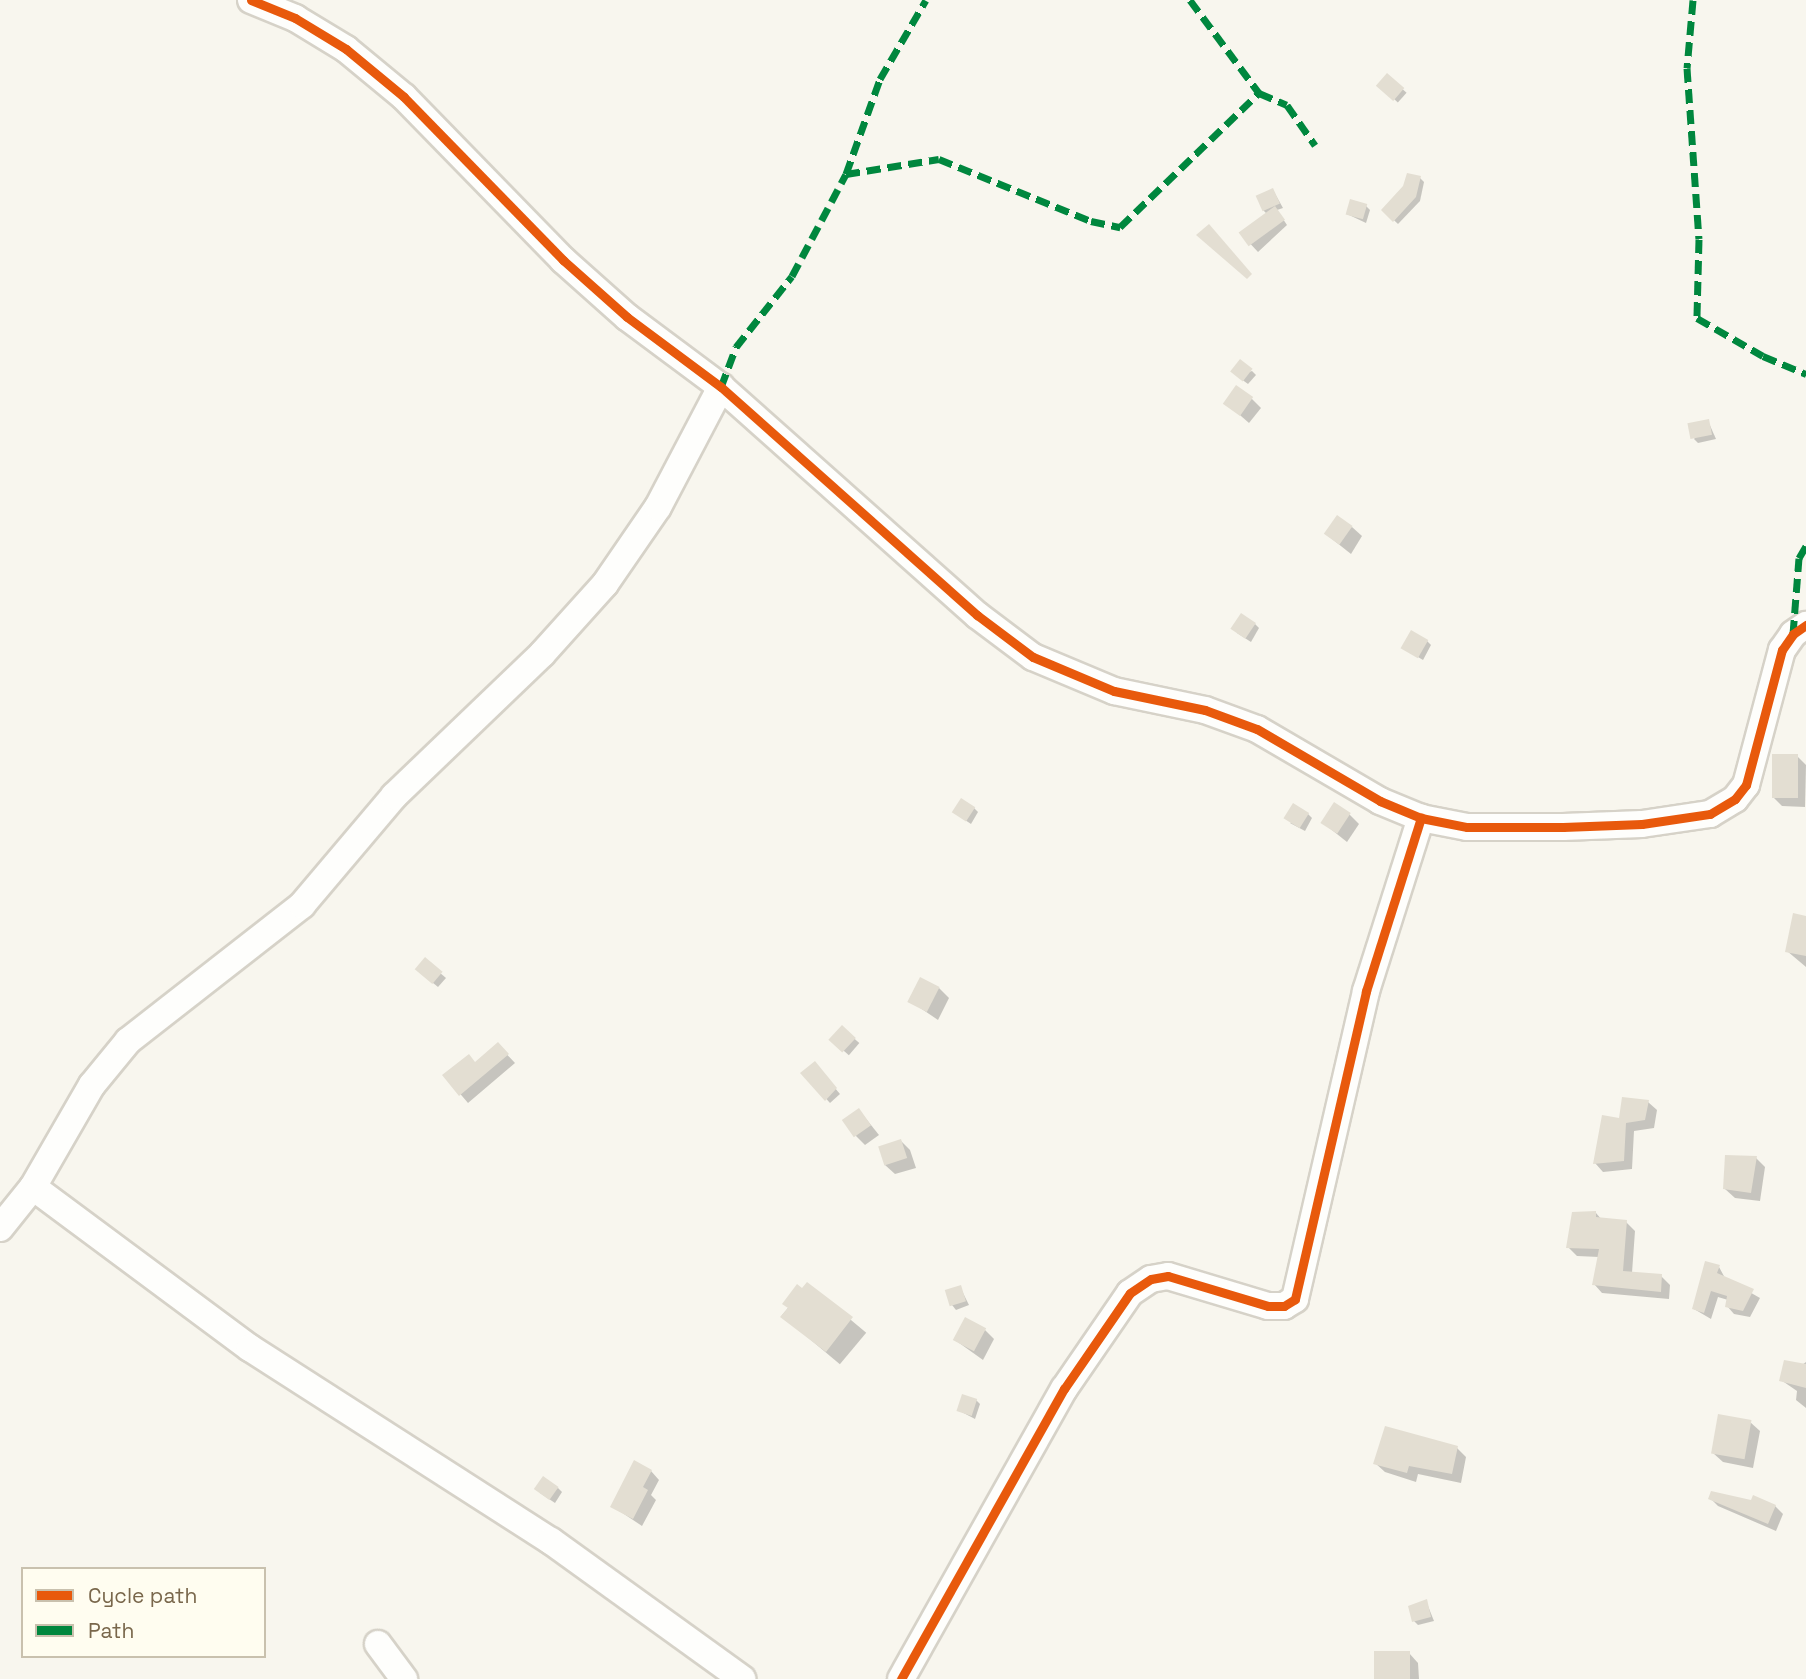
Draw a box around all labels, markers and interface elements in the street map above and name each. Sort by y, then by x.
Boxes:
legend [21,1567,266,1658]
text: Cycle path [88,1582,197,1609]
text: Path [88,1617,134,1644]

